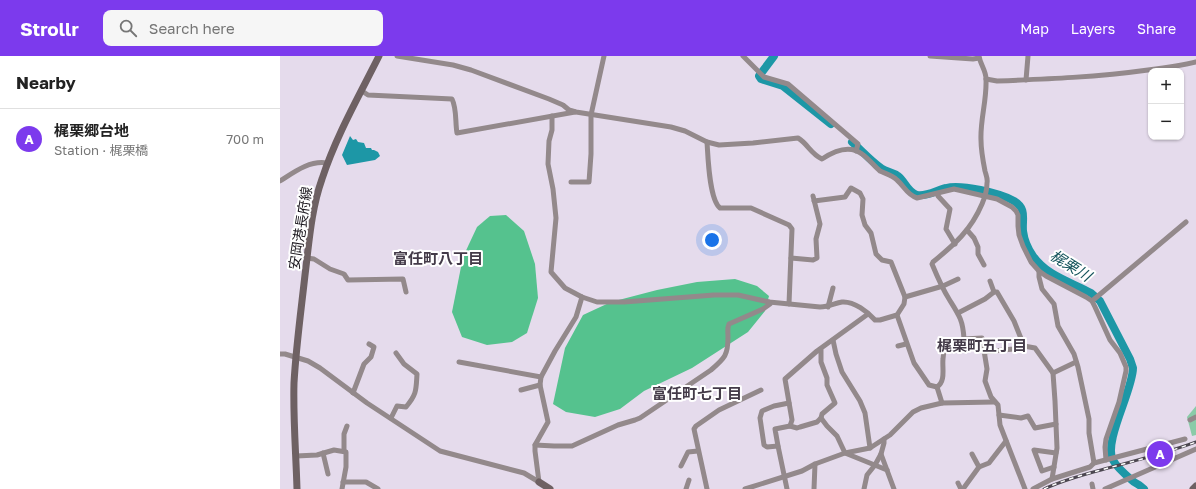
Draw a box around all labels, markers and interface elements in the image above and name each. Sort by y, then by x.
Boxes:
search box [103,10,383,46]
text: Strollr [20,17,79,40]
icon: search [117,17,139,39]
text: Search here [149,19,235,37]
text: Map [1020,20,1049,37]
text: Layers [1071,20,1115,37]
text: Share [1137,20,1176,37]
map controls [1148,68,1184,140]
button: + [1148,68,1184,104]
text: Nearby [16,72,76,93]
button: − [1148,104,1184,140]
text: 梶栗郷台地 [54,121,129,139]
text: A [24,131,34,147]
text: 700 m [226,131,264,147]
text: Station · 梶栗橋 [54,142,148,158]
street label: 安岡港長府線 [285,185,315,271]
your location [702,230,722,250]
water label: 梶栗川 [1047,245,1097,286]
district label: 富任町八丁目 [393,249,483,267]
district label: 梶栗町五丁目 [937,336,1027,354]
district label: 富任町七丁目 [652,384,742,402]
pin: A [1147,439,1173,469]

